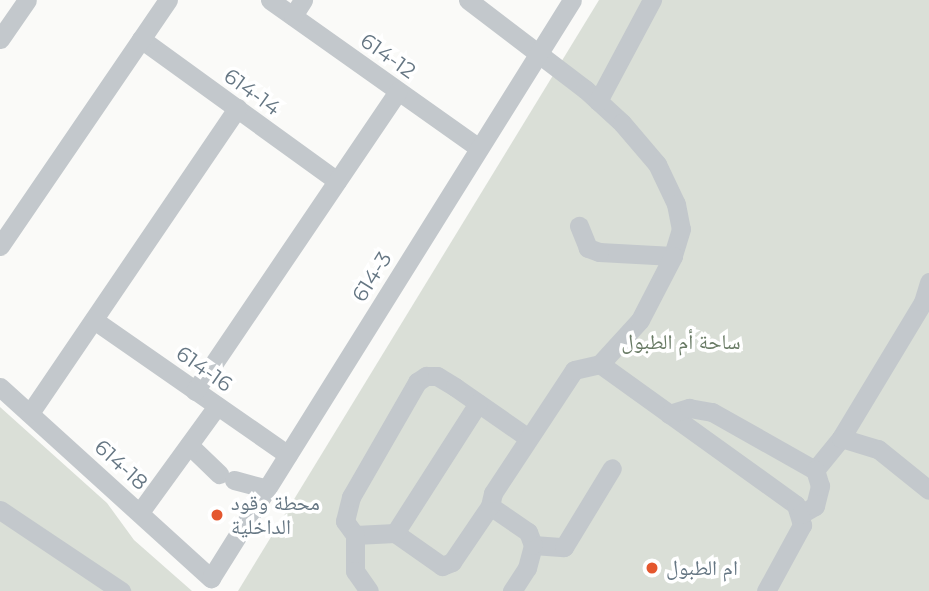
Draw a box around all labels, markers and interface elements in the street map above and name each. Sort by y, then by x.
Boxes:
street label: 614-12 [356,28,420,84]
street label: 614-14 [219,63,285,121]
street label: 614-3 [347,247,397,307]
park label: ساحة أم الطبول [621,329,741,355]
street label: 614-16 [171,341,237,397]
street label: 614-18 [89,435,153,495]
place label: محطة وقود الداخلية [231,490,320,540]
marker: محطة وقود الداخلية [209,507,225,523]
place label: ام الطبول [666,555,738,581]
marker: ام الطبول [644,560,660,576]

